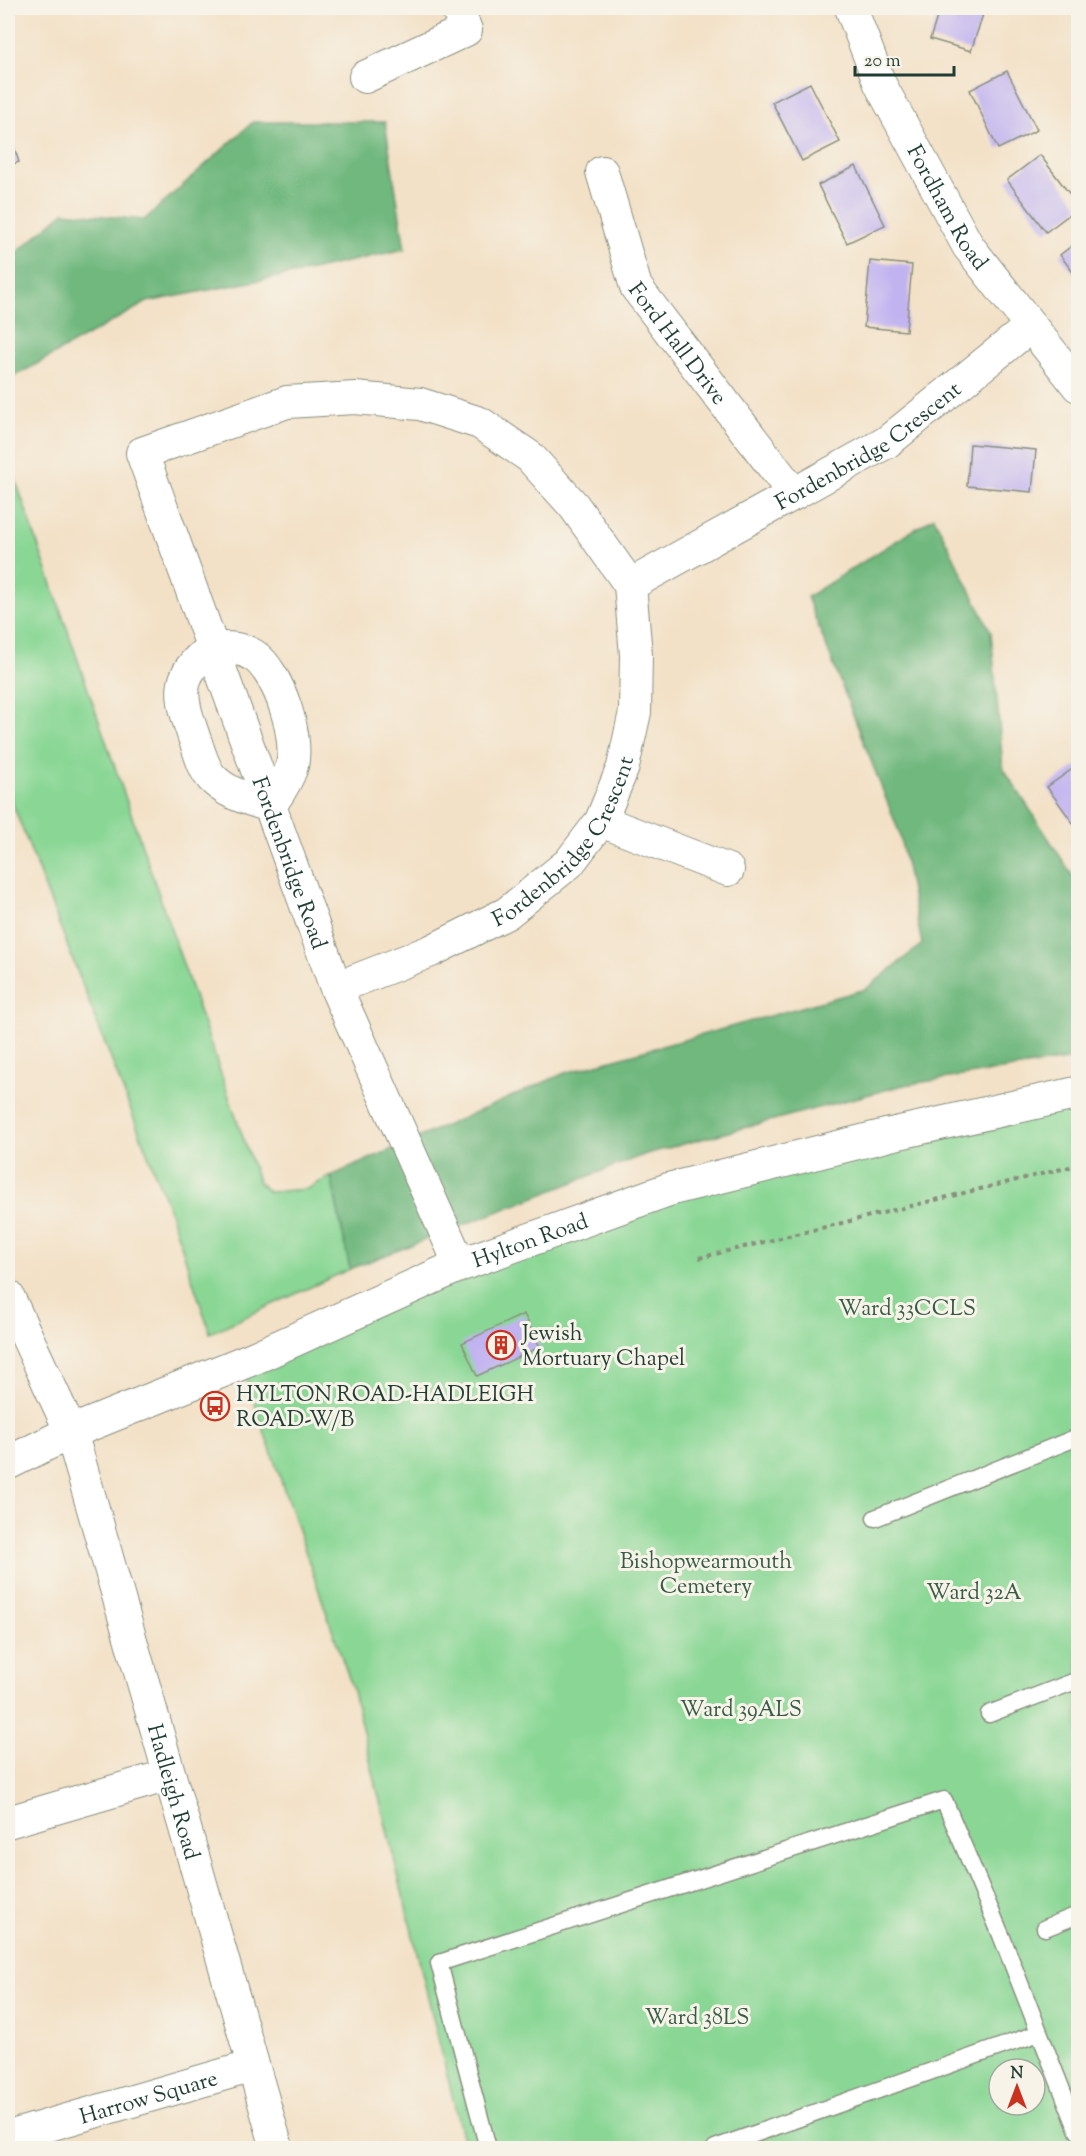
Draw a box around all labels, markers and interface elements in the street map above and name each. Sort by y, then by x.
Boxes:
scale bar [855,39,954,77]
text: 20 m [864,49,901,75]
street label: Fordham Road [897,140,994,278]
street label: Ford Hall Drive [619,276,733,413]
street label: Fordenbridge Crescent [770,375,970,520]
street label: Fordenbridge Crescent [487,753,644,937]
street label: Fordenbridge Road [242,773,334,954]
street label: Hylton Road [469,1207,593,1278]
park label: Ward 33CCLS [838,1294,976,1326]
place label: Jewish Mortuary Chapel [521,1319,685,1376]
building icon: Jewish Mortuary Chapel [485,1329,517,1361]
place label: HYLTON ROAD-HADLEIGH ROAD-W/B [236,1380,534,1437]
bus stop icon: HYLTON ROAD-HADLEIGH ROAD-W/B [199,1390,231,1422]
park label: Bishopwearmouth Cemetery [620,1547,792,1604]
park label: Ward 32A [926,1578,1022,1610]
park label: Ward 39ALS [680,1695,802,1727]
street label: Hadleigh Road [137,1721,206,1864]
park label: Ward 38LS [645,2003,749,2035]
north arrow [987,2057,1047,2117]
text: N [1011,2063,1024,2086]
street label: Harrow Square [76,2064,222,2134]

